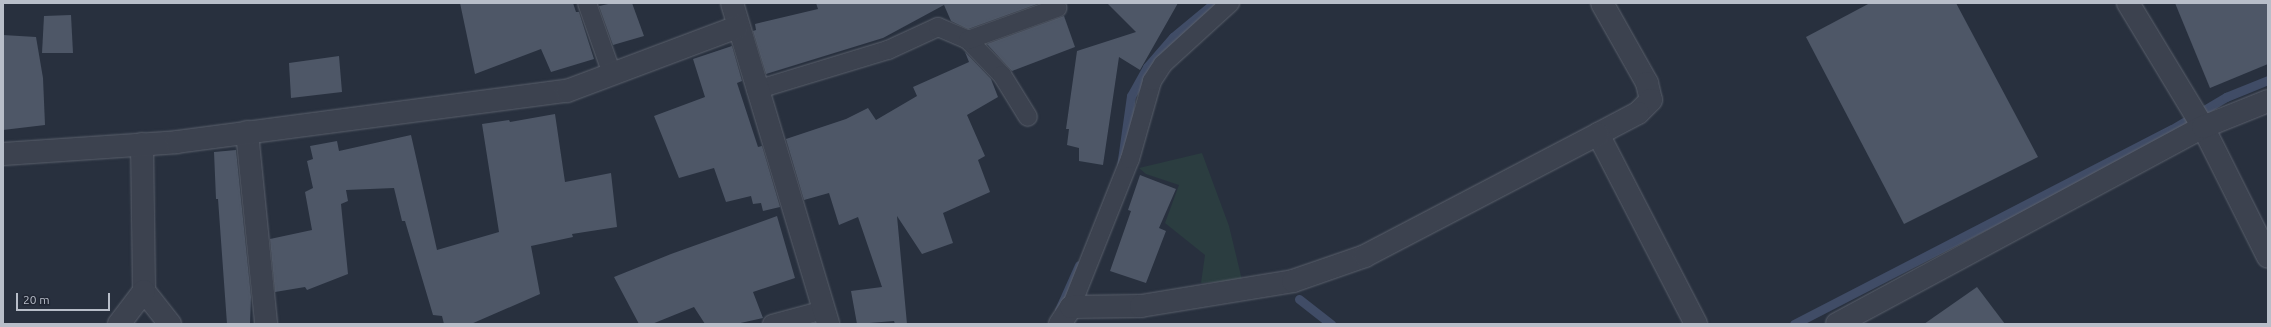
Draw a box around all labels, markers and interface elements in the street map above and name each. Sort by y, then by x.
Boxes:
scale bar [18,285,112,311]
text: 20 m [23,293,50,306]

